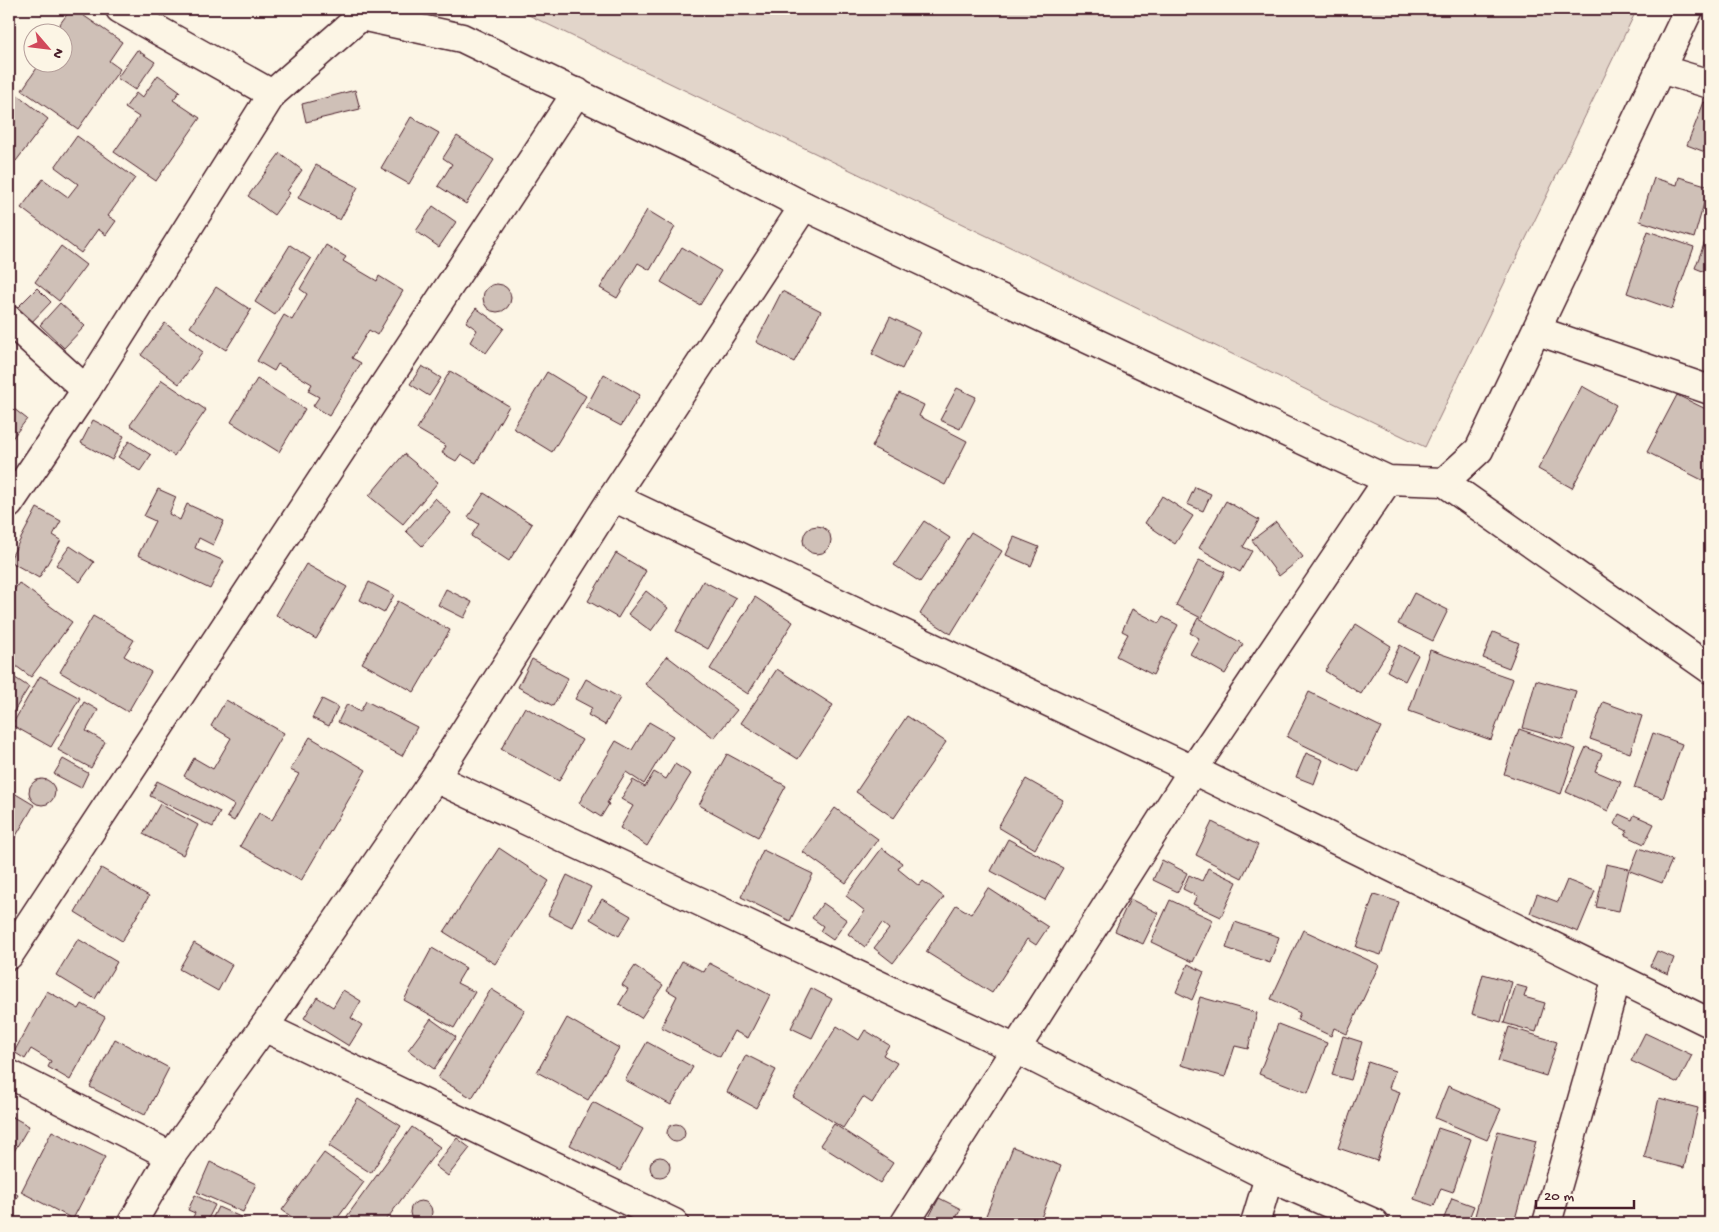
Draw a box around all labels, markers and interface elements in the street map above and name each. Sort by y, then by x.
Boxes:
north arrow [22,22,72,72]
text: N [48,45,67,61]
scale bar [1536,1177,1634,1209]
text: 20 m [1544,1188,1574,1206]

